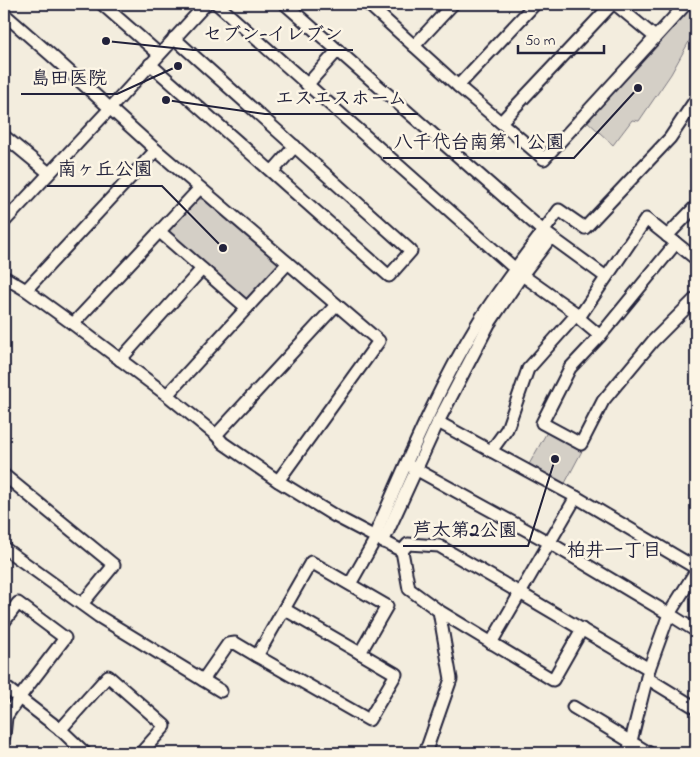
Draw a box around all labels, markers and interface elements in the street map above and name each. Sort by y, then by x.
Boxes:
callout: セブン-イレブン [193,16,353,50]
text: セブン-イレブン [203,22,343,49]
scale bar [518,22,604,54]
text: 50 m [525,30,556,52]
callout: 島田医院 [21,60,117,94]
text: 島田医院 [31,66,107,93]
callout: エスエスホーム [265,80,418,114]
text: エスエスホーム [275,86,407,113]
callout: 八千代台南第１公園 [383,124,574,158]
text: 八千代台南第１公園 [393,130,565,157]
callout: 南ヶ丘公園 [47,152,162,186]
text: 南ヶ丘公園 [57,157,153,184]
callout: 芦太第2公園 [403,512,528,546]
text: 芦太第2公園 [413,518,517,545]
district label: 柏井一丁目 [566,538,662,565]

